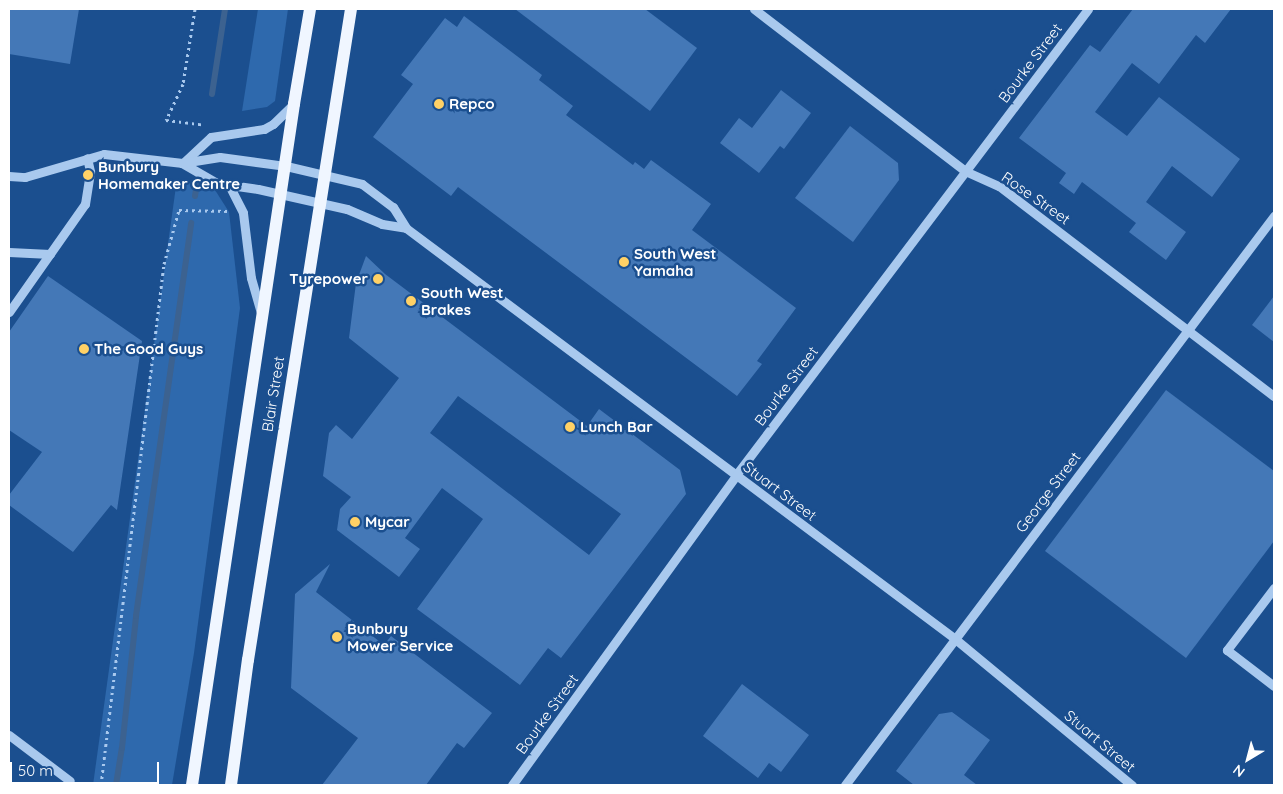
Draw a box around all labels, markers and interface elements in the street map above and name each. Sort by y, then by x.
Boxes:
street label: Bourke Street [994,20,1066,106]
place label: Repco [449,95,495,113]
marker: Repco [433,98,445,110]
place label: Bunbury Homemaker Centre [98,157,240,192]
street label: Rose Street [998,168,1074,228]
marker: Bunbury Homemaker Centre [82,169,94,181]
place label: South West Yamaha [634,244,716,279]
marker: South West Yamaha [618,256,630,268]
place label: Tyrepower [289,270,368,288]
marker: Tyrepower [372,273,384,285]
place label: South West Brakes [421,283,503,318]
marker: South West Brakes [405,295,417,307]
place label: The Good Guys [94,340,203,358]
marker: The Good Guys [78,343,90,355]
street label: Bourke Street [750,343,822,429]
street label: Blair Street [258,355,288,433]
place label: Lunch Bar [580,418,653,436]
marker: Lunch Bar [564,421,576,433]
street label: George Street [1012,448,1084,536]
street label: Stuart Street [740,458,820,524]
place label: Mycar [365,513,410,531]
marker: Mycar [349,516,361,528]
place label: Bunbury Mower Service [347,619,453,654]
marker: Bunbury Mower Service [331,631,343,643]
street label: Bourke Street [512,671,582,757]
street label: Stuart Street [1061,706,1139,776]
north arrow [1223,734,1273,784]
scale bar [12,752,161,784]
text: 50 m [18,761,53,780]
text: N [1229,761,1249,781]

